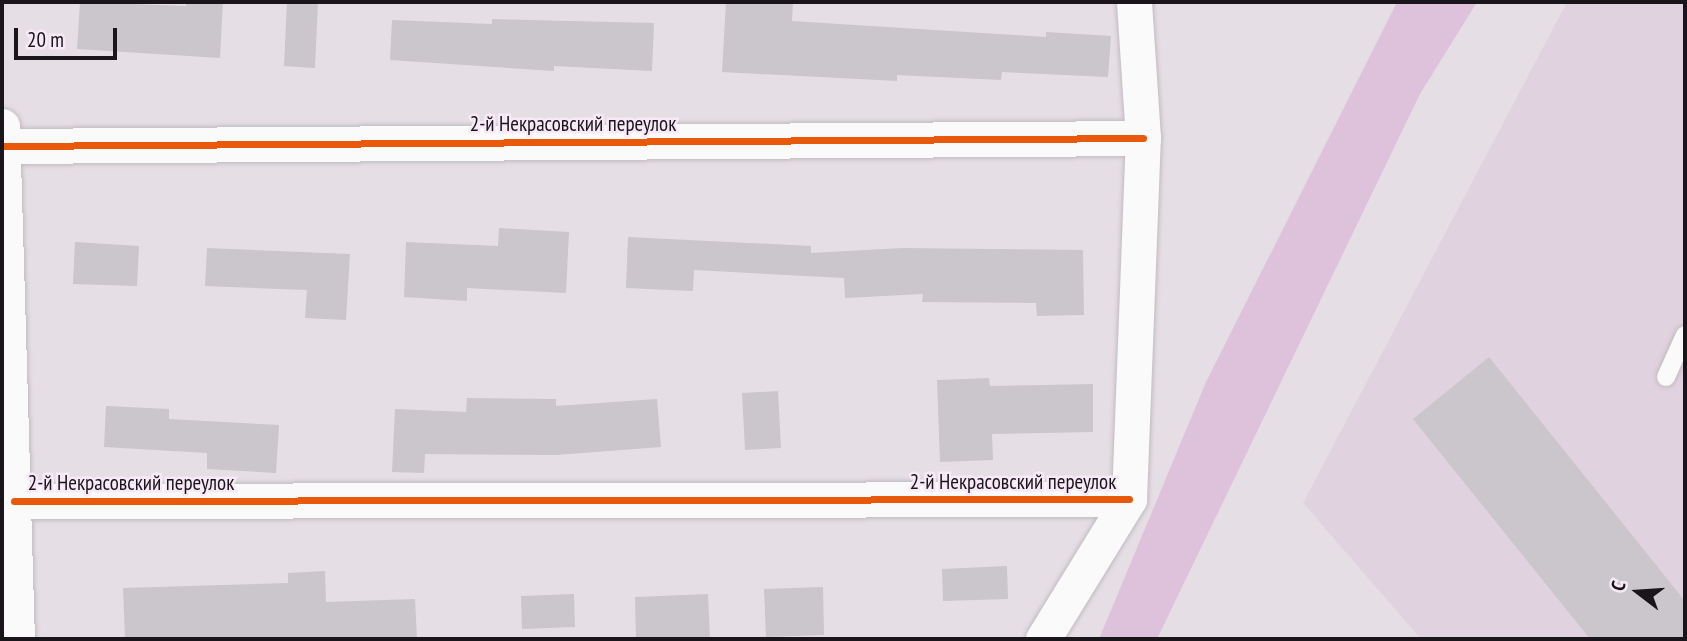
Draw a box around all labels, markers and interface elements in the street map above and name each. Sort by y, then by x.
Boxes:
scale bar [18,14,121,58]
text: 20 m [27,26,64,53]
street label: 2-й Некрасовский переулок [470,111,676,137]
street label: 2-й Некрасовский переулок [910,469,1116,495]
street label: 2-й Некрасовский переулок [28,470,234,496]
north arrow [1603,557,1673,627]
text: С [1605,578,1631,594]

